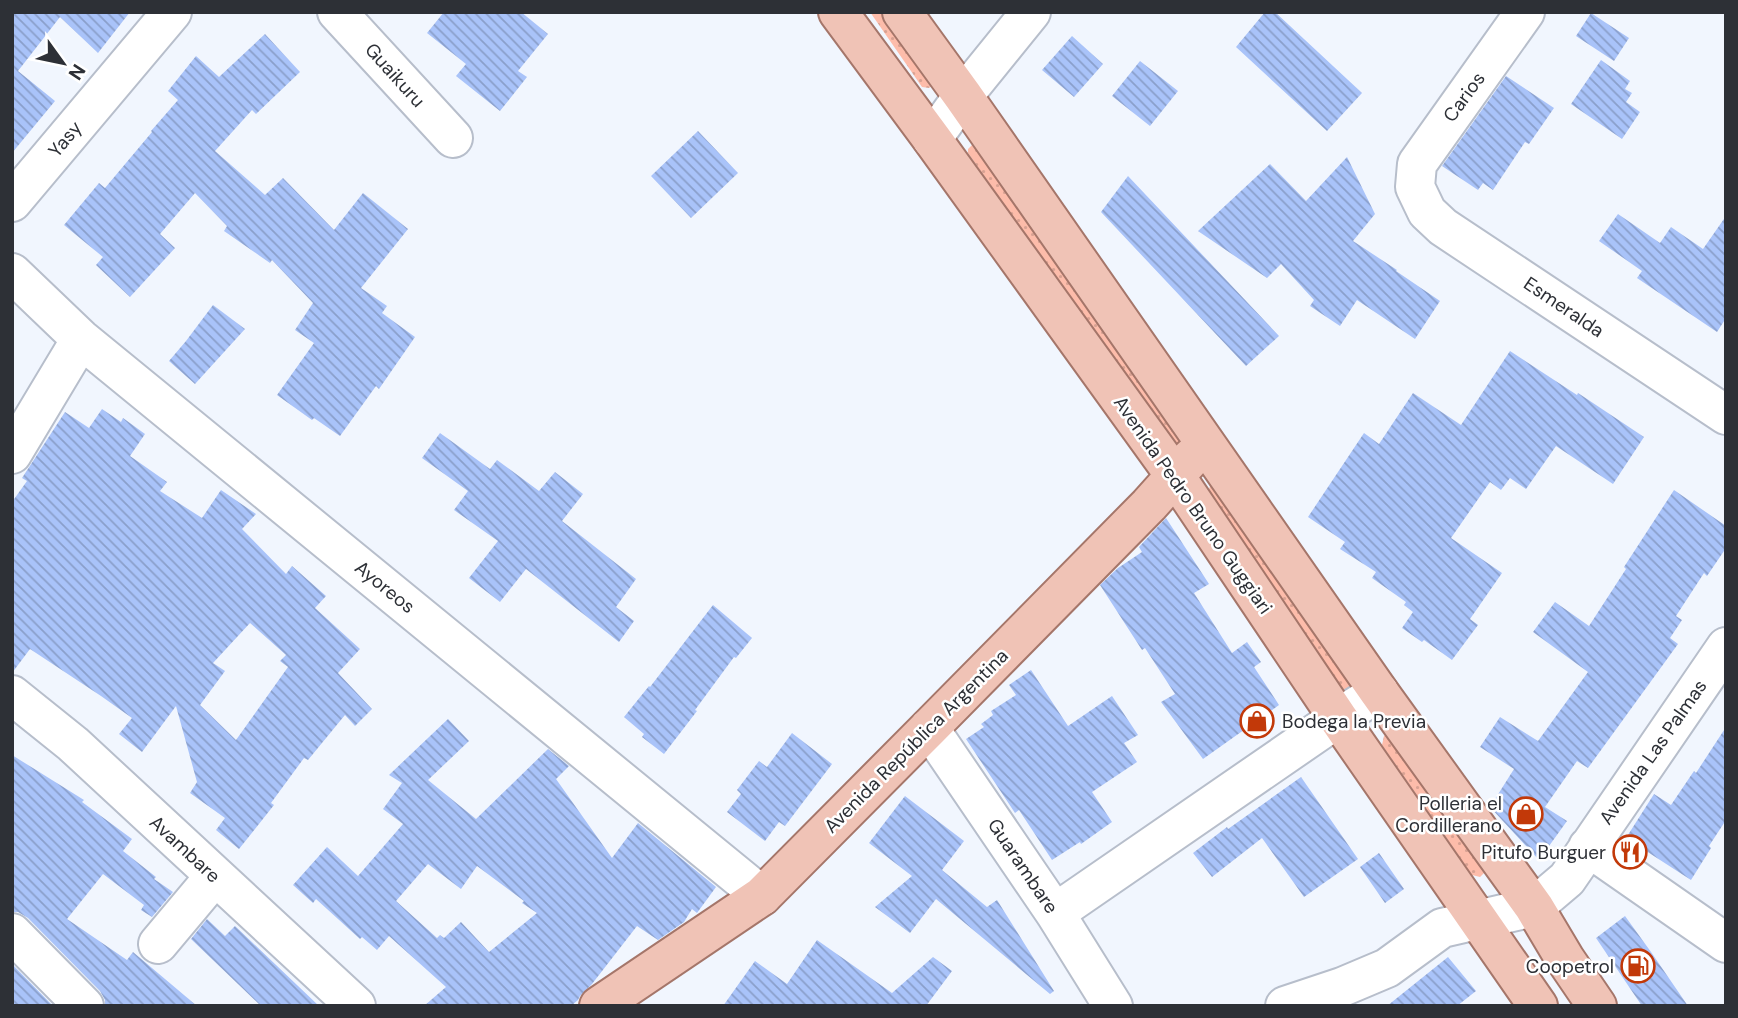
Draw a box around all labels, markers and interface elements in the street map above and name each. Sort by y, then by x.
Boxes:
north arrow [28,28,98,98]
street label: Guaikuru [359,37,431,113]
text: N [63,59,91,85]
street label: Carios [1437,67,1491,127]
street label: Yasy [43,115,88,162]
street label: Esmeralda [1519,271,1609,343]
street label: Avenida Pedro Bruno Guggiari [1108,391,1278,619]
street label: Ayoreos [350,555,420,619]
street label: Avenida República Argentina [819,644,1013,838]
street label: Avenida Las Palmas [1594,675,1712,829]
shop icon: Bodega la Previa [1238,702,1276,740]
place label: Bodega la Previa [1282,709,1426,734]
place label: Polleria el Cordillerano [1395,791,1502,838]
shop icon: Polleria el Cordillerano [1507,795,1545,833]
street label: Avambare [144,810,226,888]
street label: Guarambare [982,814,1064,918]
restaurant icon: Pitufo Burguer [1611,833,1649,871]
place label: Pitufo Burguer [1481,840,1606,865]
fuel station icon: Coopetrol [1619,947,1657,985]
place label: Coopetrol [1526,954,1614,979]

